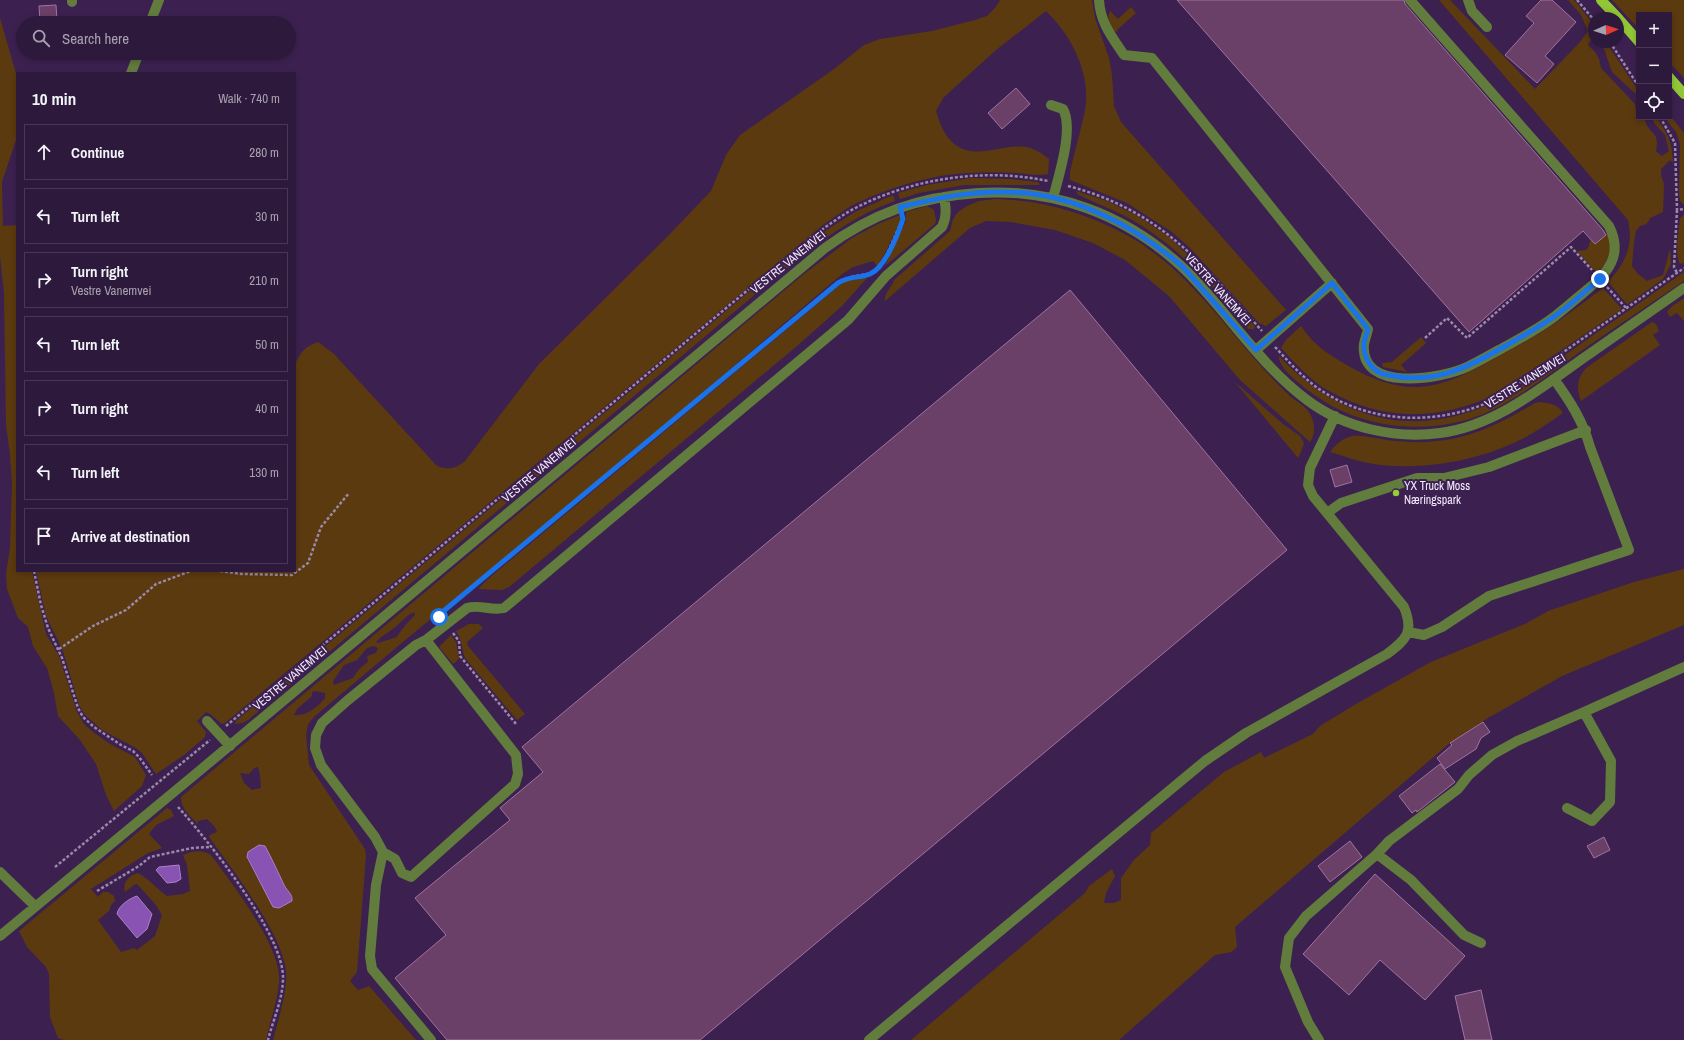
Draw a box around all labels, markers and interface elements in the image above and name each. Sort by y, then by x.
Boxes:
north arrow [1588,12,1624,48]
map controls [1636,12,1672,120]
button: + [1636,12,1672,48]
search box [16,16,296,60]
icon: search [30,27,52,49]
text: Search here [62,28,129,49]
button: − [1636,48,1672,84]
button: locate [1636,84,1672,120]
text: 10 min [32,87,76,110]
text: Walk · 740 m [218,90,280,107]
icon: ahead [33,141,55,163]
text: Continue [71,142,124,163]
text: 280 m [249,144,279,161]
icon: left [33,205,55,227]
text: Turn left [71,206,119,227]
text: 30 m [255,208,279,225]
street label: VESTRE VANEMVEI [747,227,829,297]
street label: VESTRE VANEMVEI [1181,249,1255,329]
text: Turn right [71,261,128,282]
icon: right [33,269,55,291]
route end [1591,270,1609,288]
text: 210 m [249,272,279,289]
text: Vestre Vanemvei [71,282,151,299]
icon: left [33,333,55,355]
text: Turn left [71,334,119,355]
text: 50 m [255,336,279,353]
street label: VESTRE VANEMVEI [1482,350,1568,412]
icon: right [33,397,55,419]
text: Turn right [71,398,128,419]
text: 40 m [255,400,279,417]
street label: VESTRE VANEMVEI [499,434,579,506]
icon: left [33,461,55,483]
text: Turn left [71,462,119,483]
text: 130 m [249,464,279,481]
place label: YX Truck Moss Næringspark [1404,478,1470,508]
marker: YX Truck Moss Næringspark [1391,488,1401,498]
icon: arrive [33,525,55,547]
text: Arrive at destination [71,526,190,547]
route start [430,608,448,626]
street label: VESTRE VANEMVEI [250,642,330,714]

